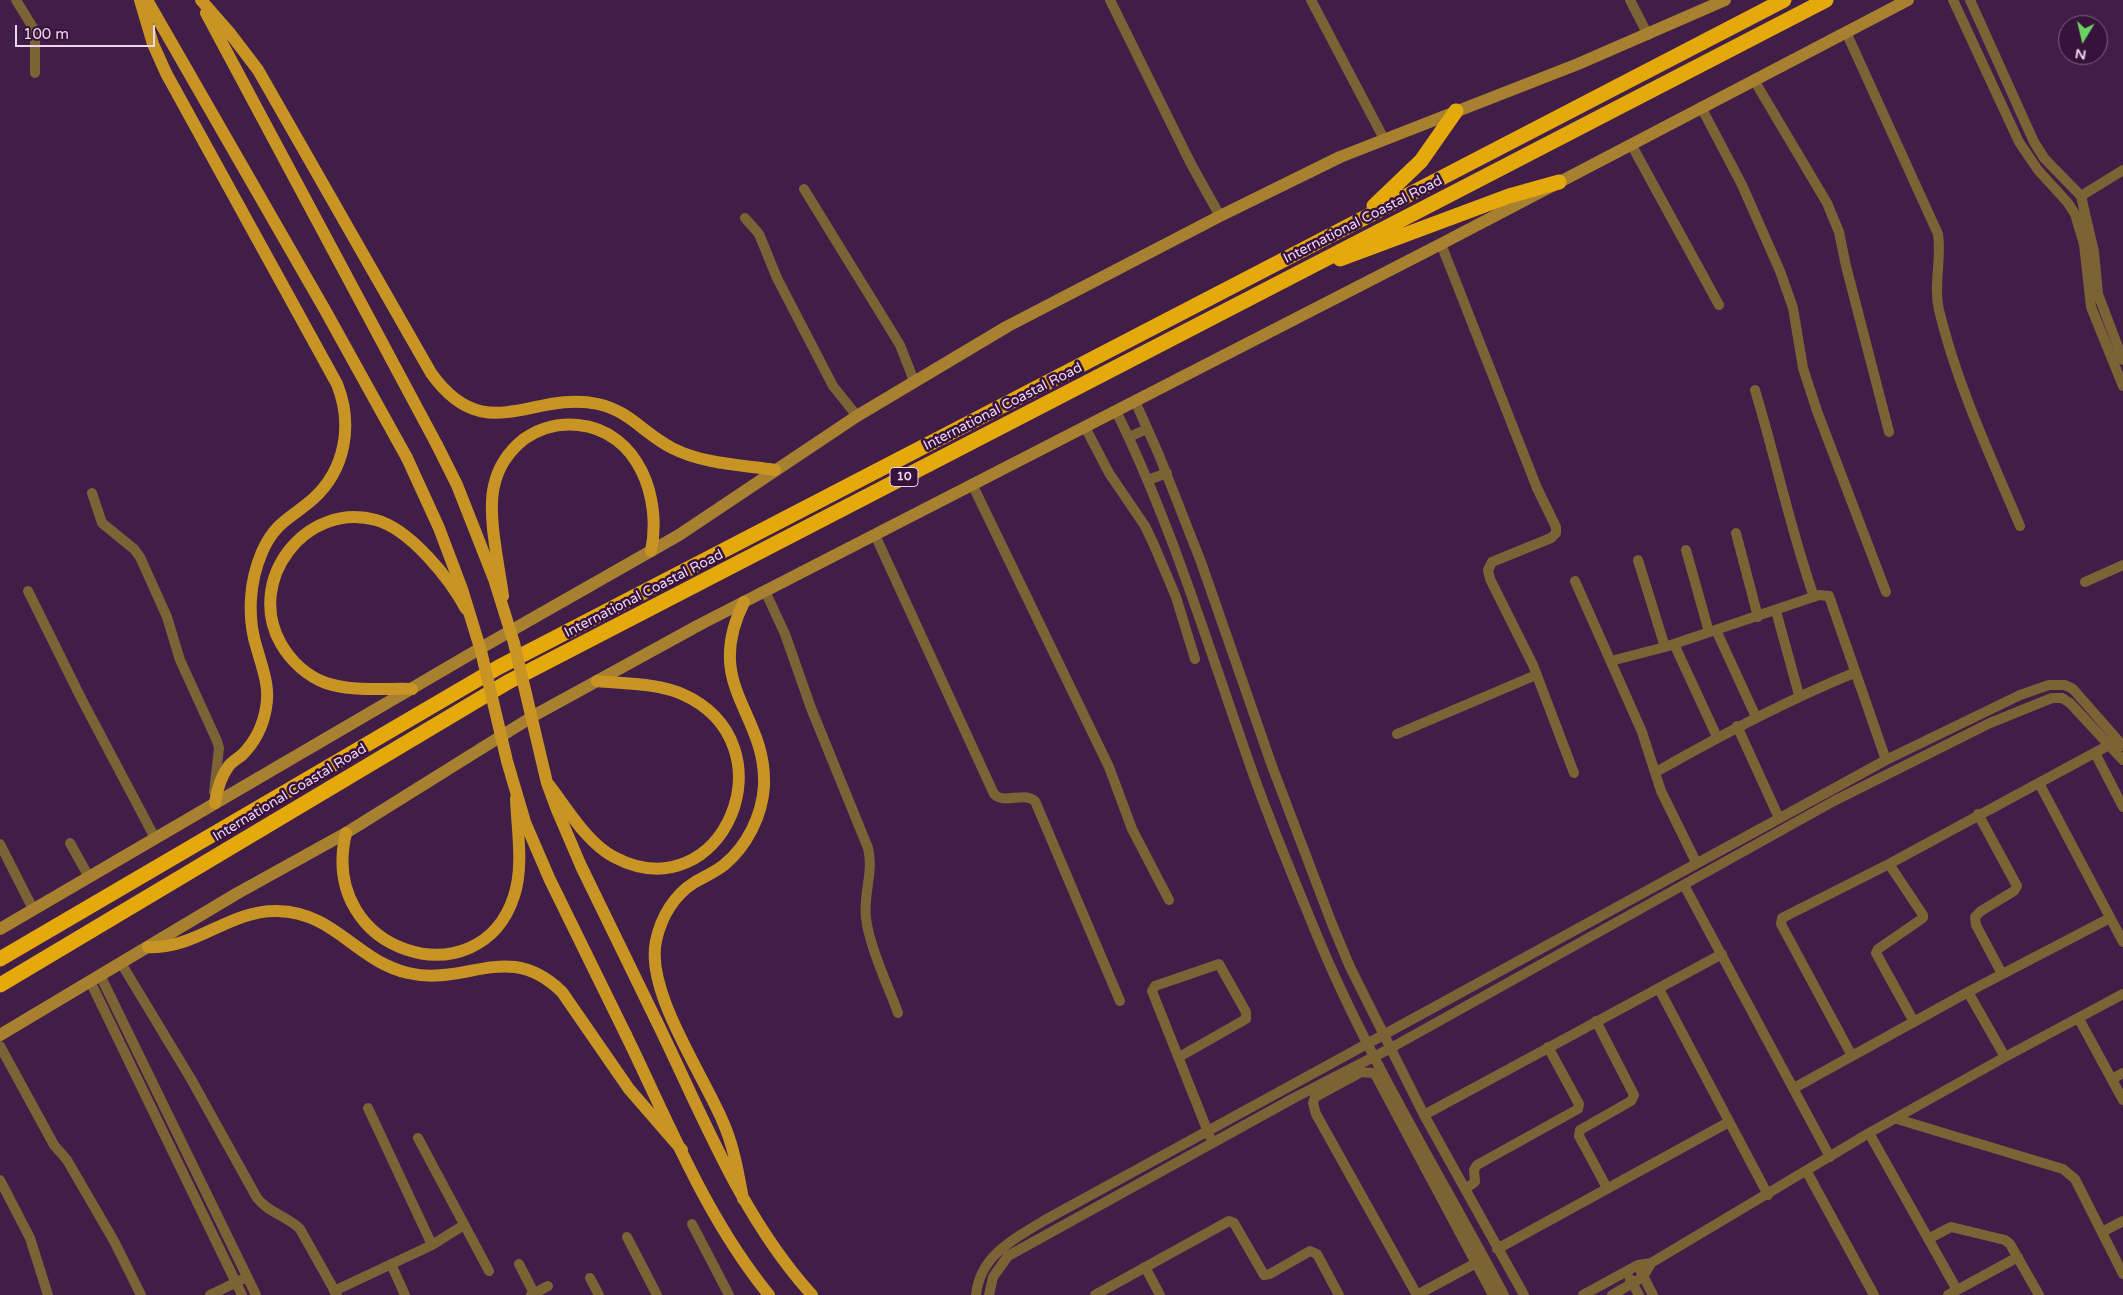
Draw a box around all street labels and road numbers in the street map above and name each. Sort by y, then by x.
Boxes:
street label: International Coastal Road [1281,173,1445,267]
street label: International Coastal Road [921,360,1085,454]
road number: 10 [890,468,918,487]
street label: International Coastal Road [562,547,726,641]
street label: International Coastal Road [210,740,370,846]

